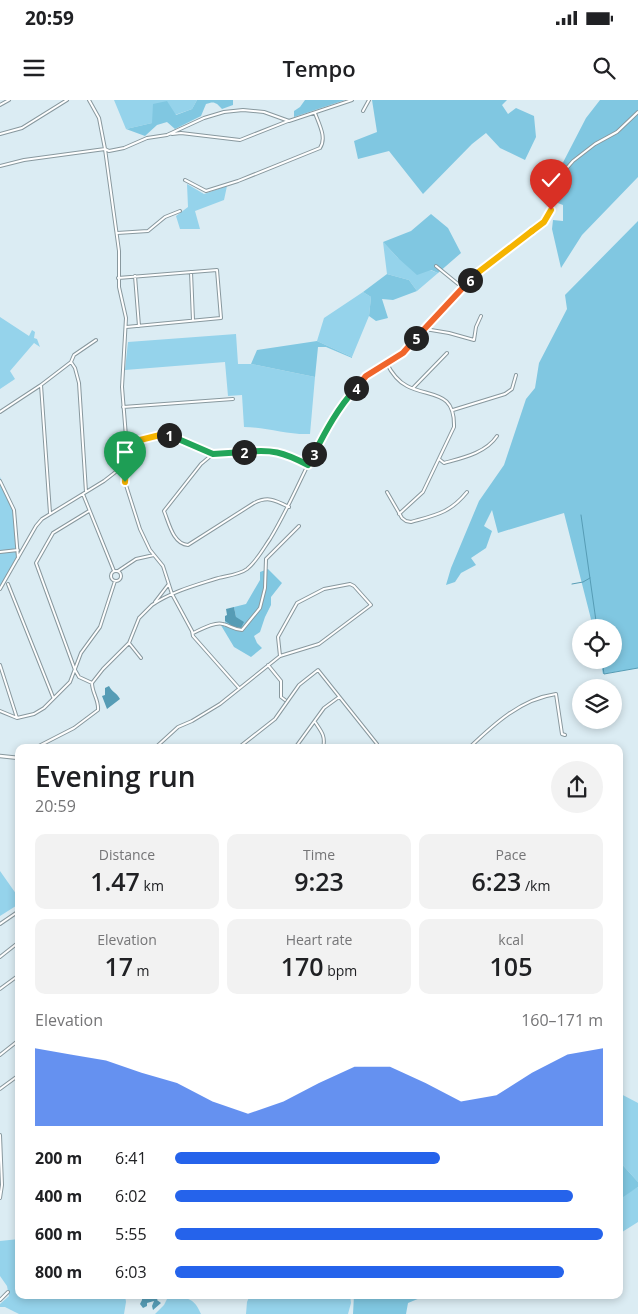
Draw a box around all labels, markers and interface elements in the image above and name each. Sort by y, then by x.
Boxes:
text: 20:59 [25,5,74,31]
text: Tempo [282,53,356,83]
icon: menu [20,54,48,82]
icon: search [590,54,618,82]
pin [530,159,572,210]
icon: check [537,166,565,194]
pin: 6 [458,268,482,292]
text: 6 [466,271,475,290]
pin: 5 [404,326,428,350]
text: 5 [412,329,421,348]
pin: 4 [344,376,368,400]
text: 4 [352,379,361,398]
pin: 1 [156,422,182,448]
text: 1 [165,426,174,445]
pin [104,431,146,482]
icon: arrive [111,438,139,466]
pin: 2 [232,440,256,464]
pin: 3 [302,442,326,466]
text: 2 [240,443,249,462]
text: 3 [310,445,319,464]
map controls [572,619,622,729]
button: locate [572,619,622,669]
button: layers [572,679,622,729]
text: Evening run [35,757,196,795]
button: share [551,761,603,813]
text: 20:59 [35,795,76,817]
text: Distance [99,845,155,864]
text: Time [303,845,335,864]
text: Pace [496,845,526,864]
text: 1.47 [90,864,140,898]
text: 9:23 [294,864,344,898]
text: 6:23 [472,864,521,898]
text: km [140,876,164,895]
text: /km [521,876,550,895]
text: Elevation [97,930,157,949]
text: Heart rate [286,930,352,949]
text: kcal [498,930,524,949]
text: 17 [104,949,133,983]
text: 170 [281,949,324,983]
text: 105 [490,949,532,983]
text: m [133,961,150,980]
text: bpm [324,961,357,980]
text: Elevation [35,1009,103,1031]
text: 160–171 m [521,1009,603,1031]
text: 200 m [35,1147,82,1169]
text: 6:41 [115,1147,147,1169]
text: 400 m [35,1185,82,1207]
text: 6:02 [115,1185,147,1207]
text: 600 m [35,1223,82,1245]
text: 5:55 [115,1223,147,1245]
text: 800 m [35,1261,82,1283]
text: 6:03 [115,1261,147,1283]

